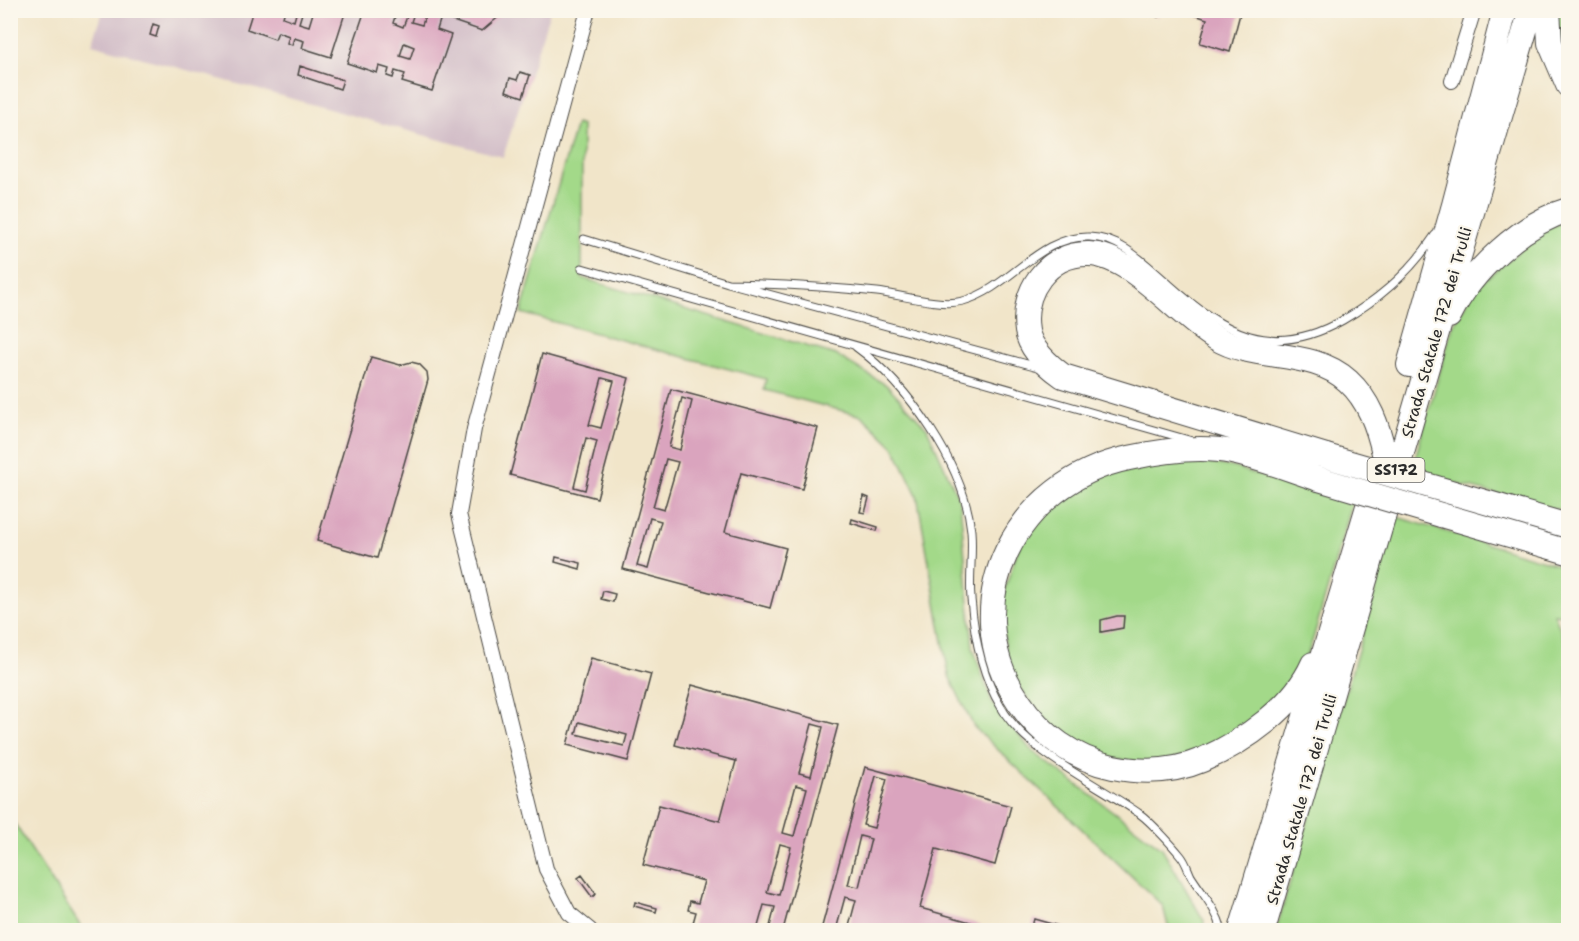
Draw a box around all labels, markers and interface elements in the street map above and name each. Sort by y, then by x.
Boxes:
street label: Strada Statale 172 dei Trulli [1396,224,1477,440]
road number: SS172 [1368,458,1424,482]
street label: Strada Statale 172 dei Trulli [1261,691,1342,907]

